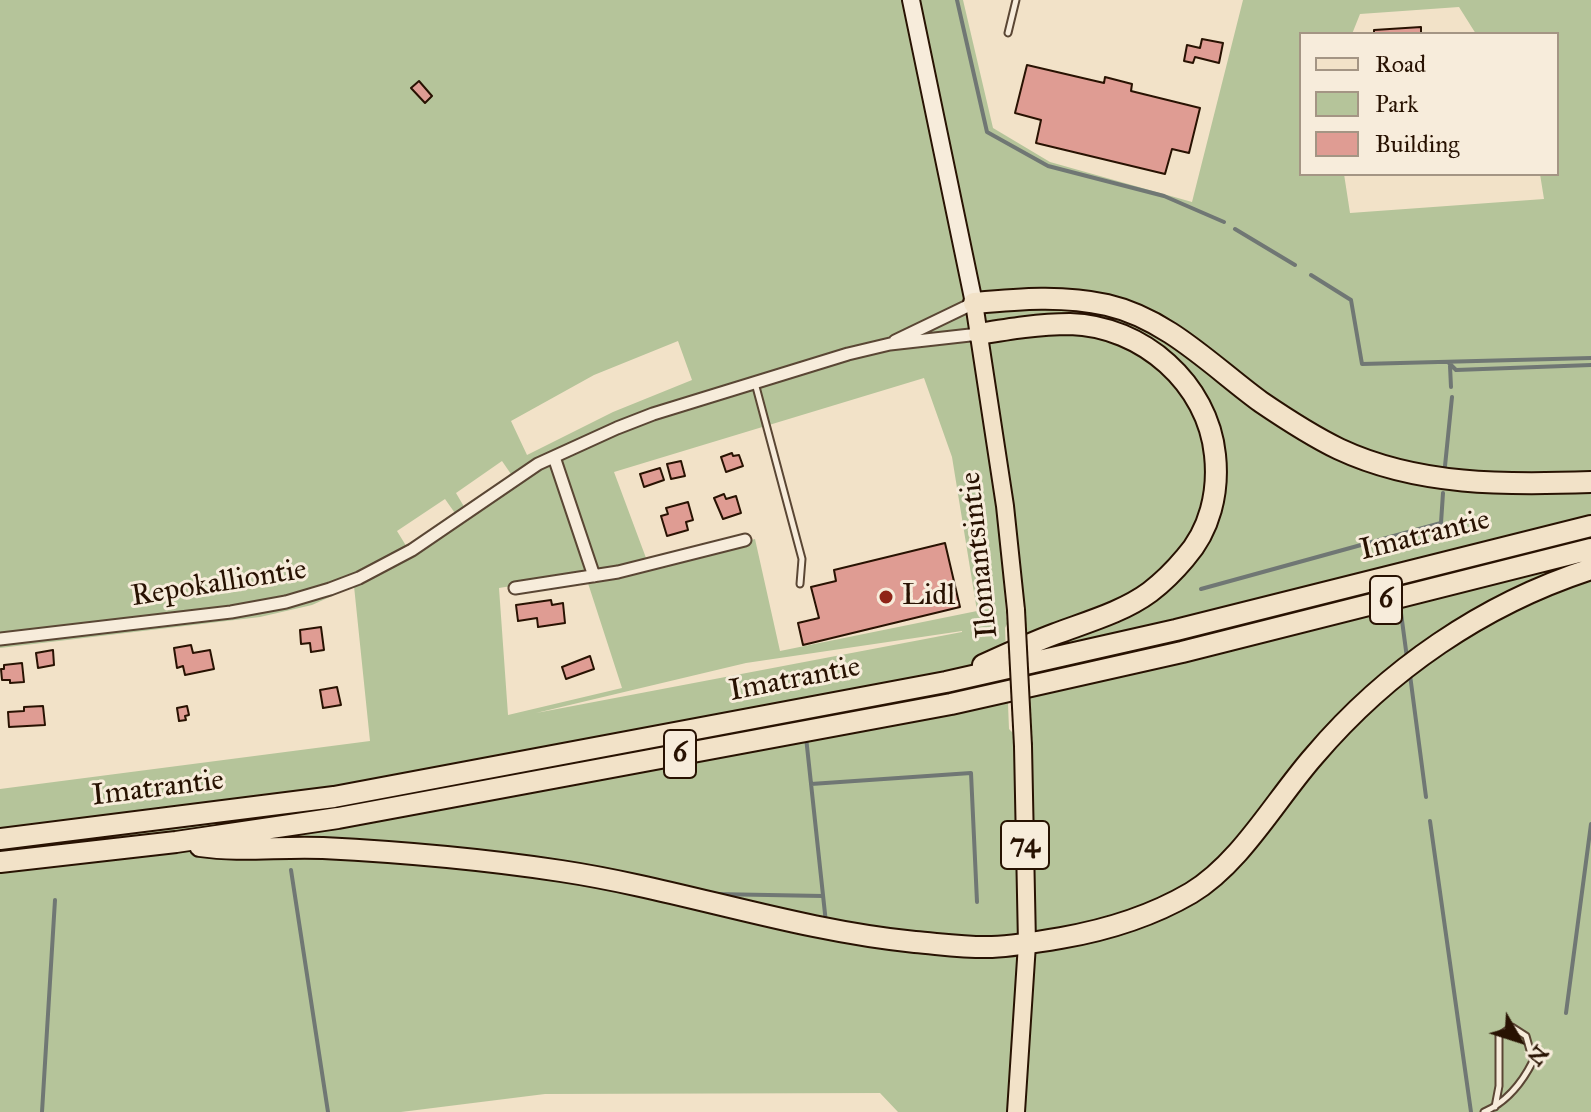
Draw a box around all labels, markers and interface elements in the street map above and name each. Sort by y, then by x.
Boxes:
legend [1299,32,1559,176]
text: Road [1375,49,1426,79]
text: Park [1375,89,1418,119]
text: Building [1375,129,1460,159]
street label: Ilomantsintie [953,470,1007,640]
street label: Imatrantie [1356,502,1494,570]
street label: Repokalliontie [129,552,309,616]
road number: 6 [1370,576,1402,624]
place label: Lidl [902,579,955,615]
marker: Lidl [877,588,895,606]
street label: Imatrantie [726,650,864,710]
road number: 6 [664,730,696,778]
street label: Imatrantie [90,763,226,815]
road number: 74 [1001,821,1049,869]
north arrow [1479,1000,1559,1080]
text: N [1522,1040,1554,1071]

